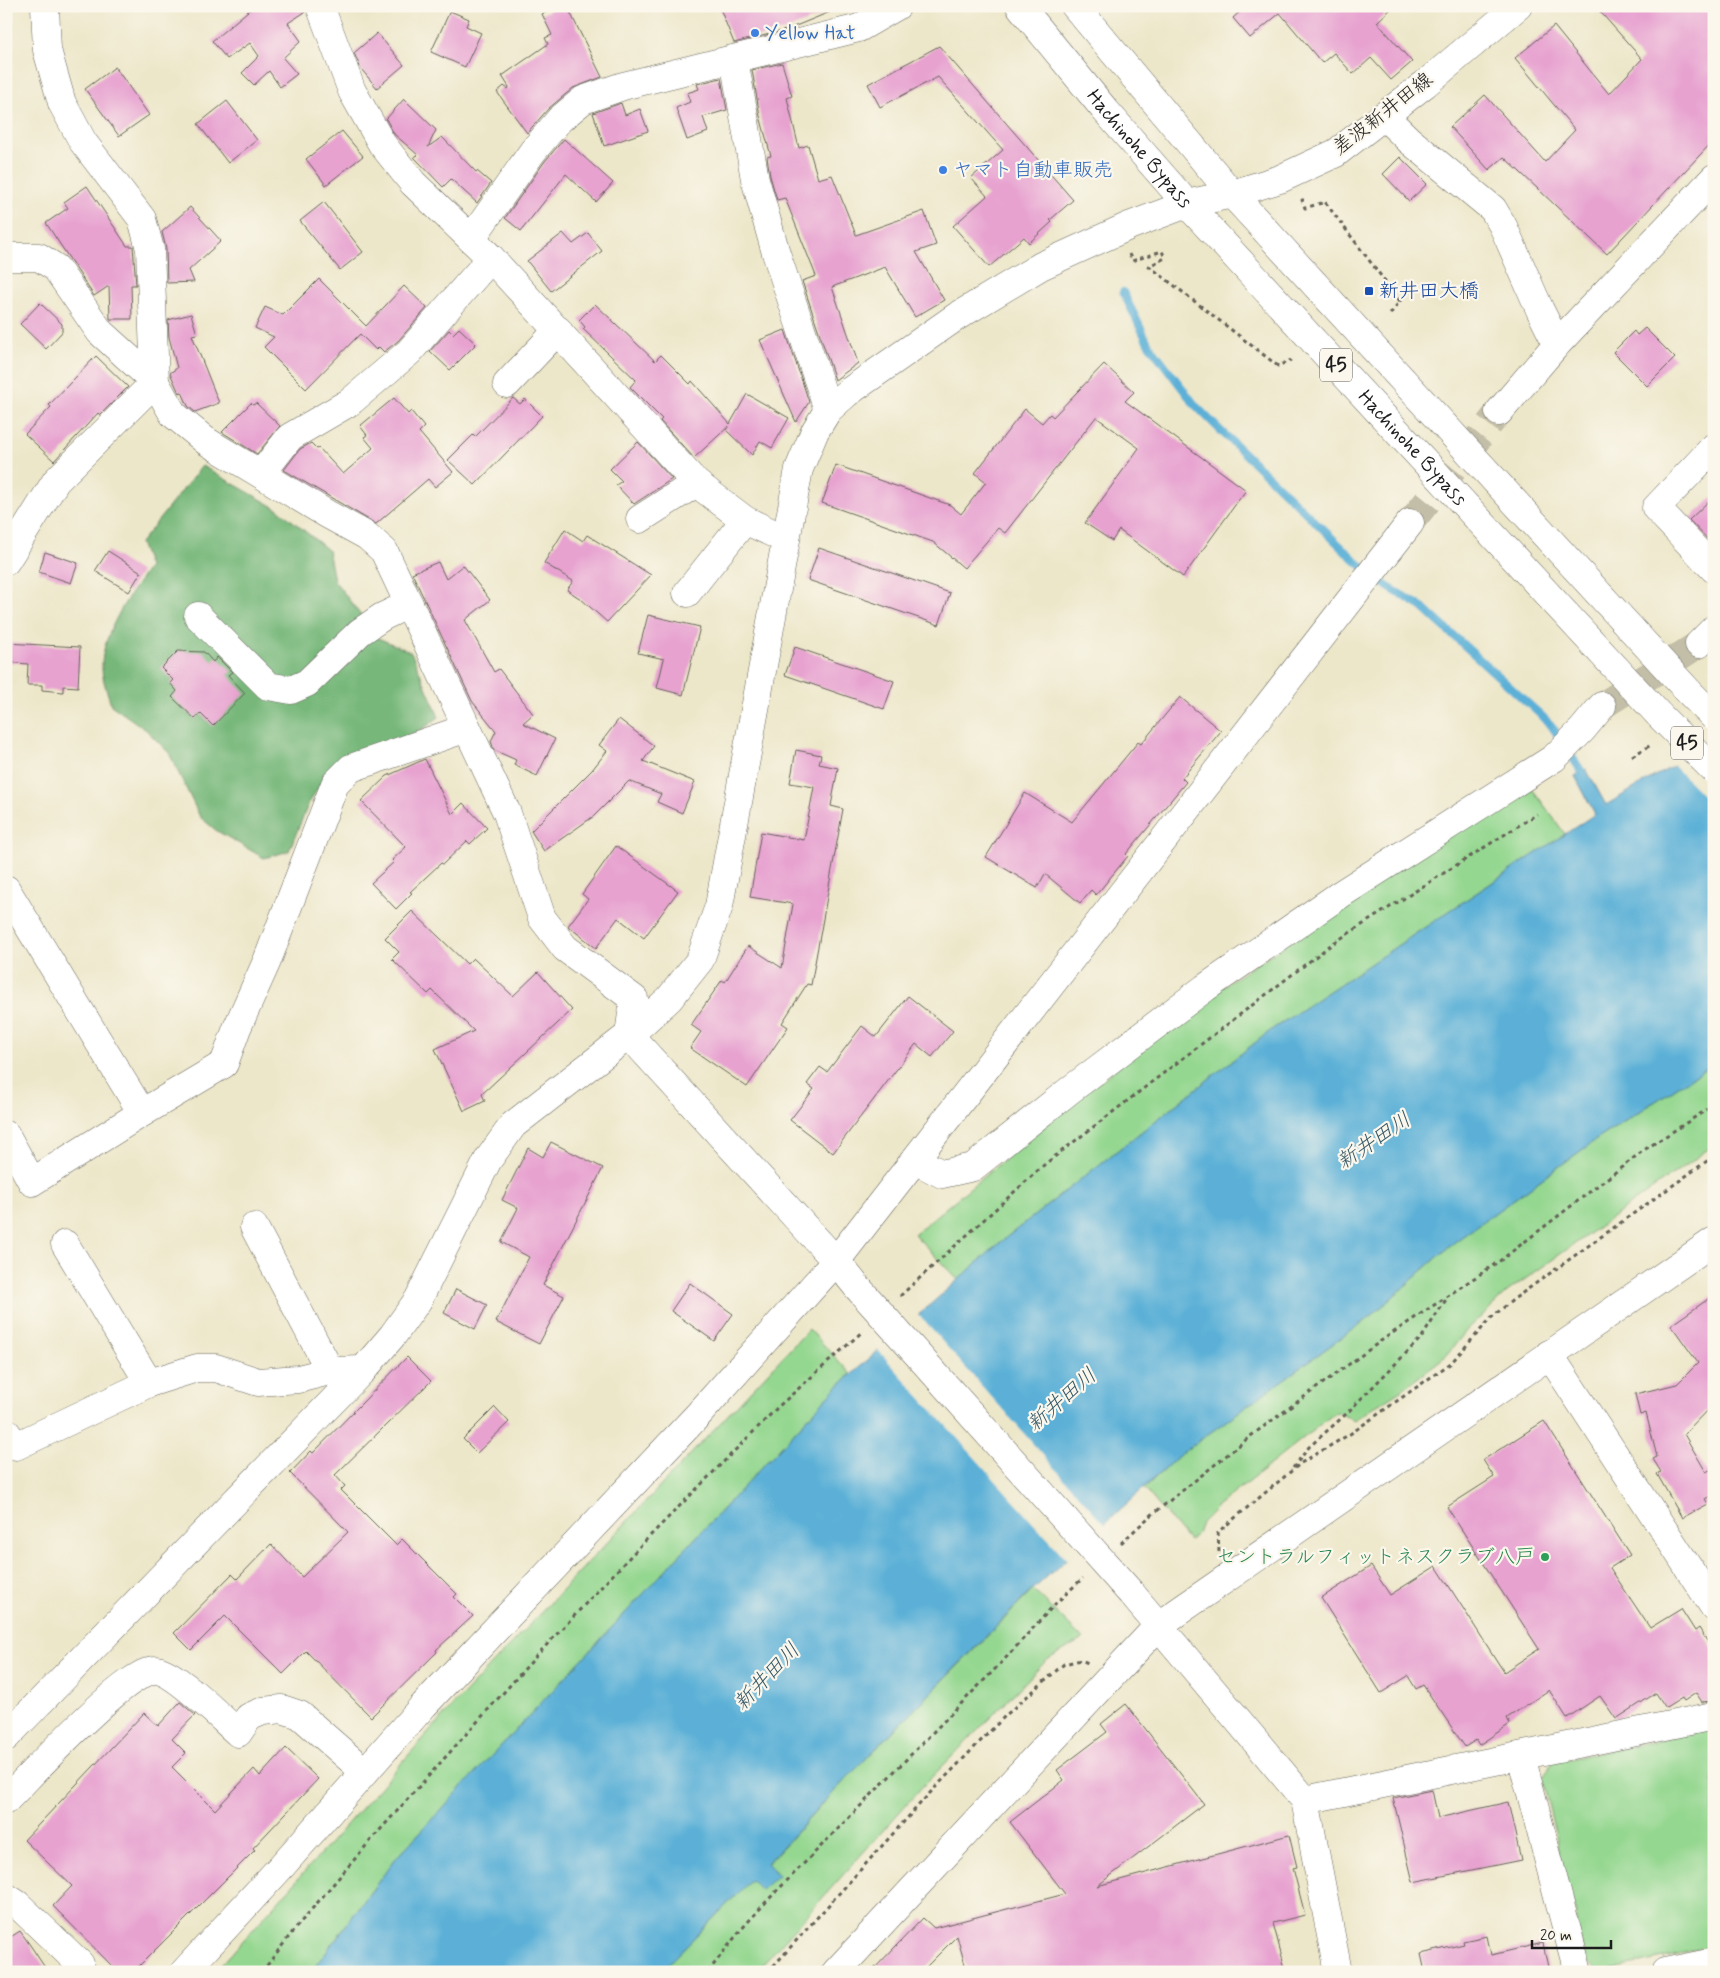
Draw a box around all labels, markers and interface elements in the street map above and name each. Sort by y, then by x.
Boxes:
place label: Yellow Hat [765,20,856,47]
marker: Yellow Hat [749,27,761,39]
street label: 差波新井田線 [1327,66,1439,162]
street label: Hachinohe Bypass [1080,84,1198,214]
place label: ヤマト自動車販売 [953,157,1113,184]
marker: ヤマト自動車販売 [937,164,949,176]
place label: 新井田大橋 [1379,278,1479,305]
marker: 新井田大橋 [1363,285,1375,297]
road number: 45 [1320,348,1352,382]
street label: Hachinohe Bypass [1352,384,1473,512]
road number: 45 [1671,726,1703,760]
water label: 新井田川 [1331,1106,1417,1176]
water label: 新井田川 [1021,1362,1103,1438]
place label: セントラルフィットネスクラブ八戸 [1216,1544,1535,1571]
marker: セントラルフィットネスクラブ八戸 [1539,1551,1551,1563]
water label: 新井田川 [728,1637,806,1717]
scale bar [1532,1918,1611,1950]
text: 20 m [1540,1926,1572,1946]

